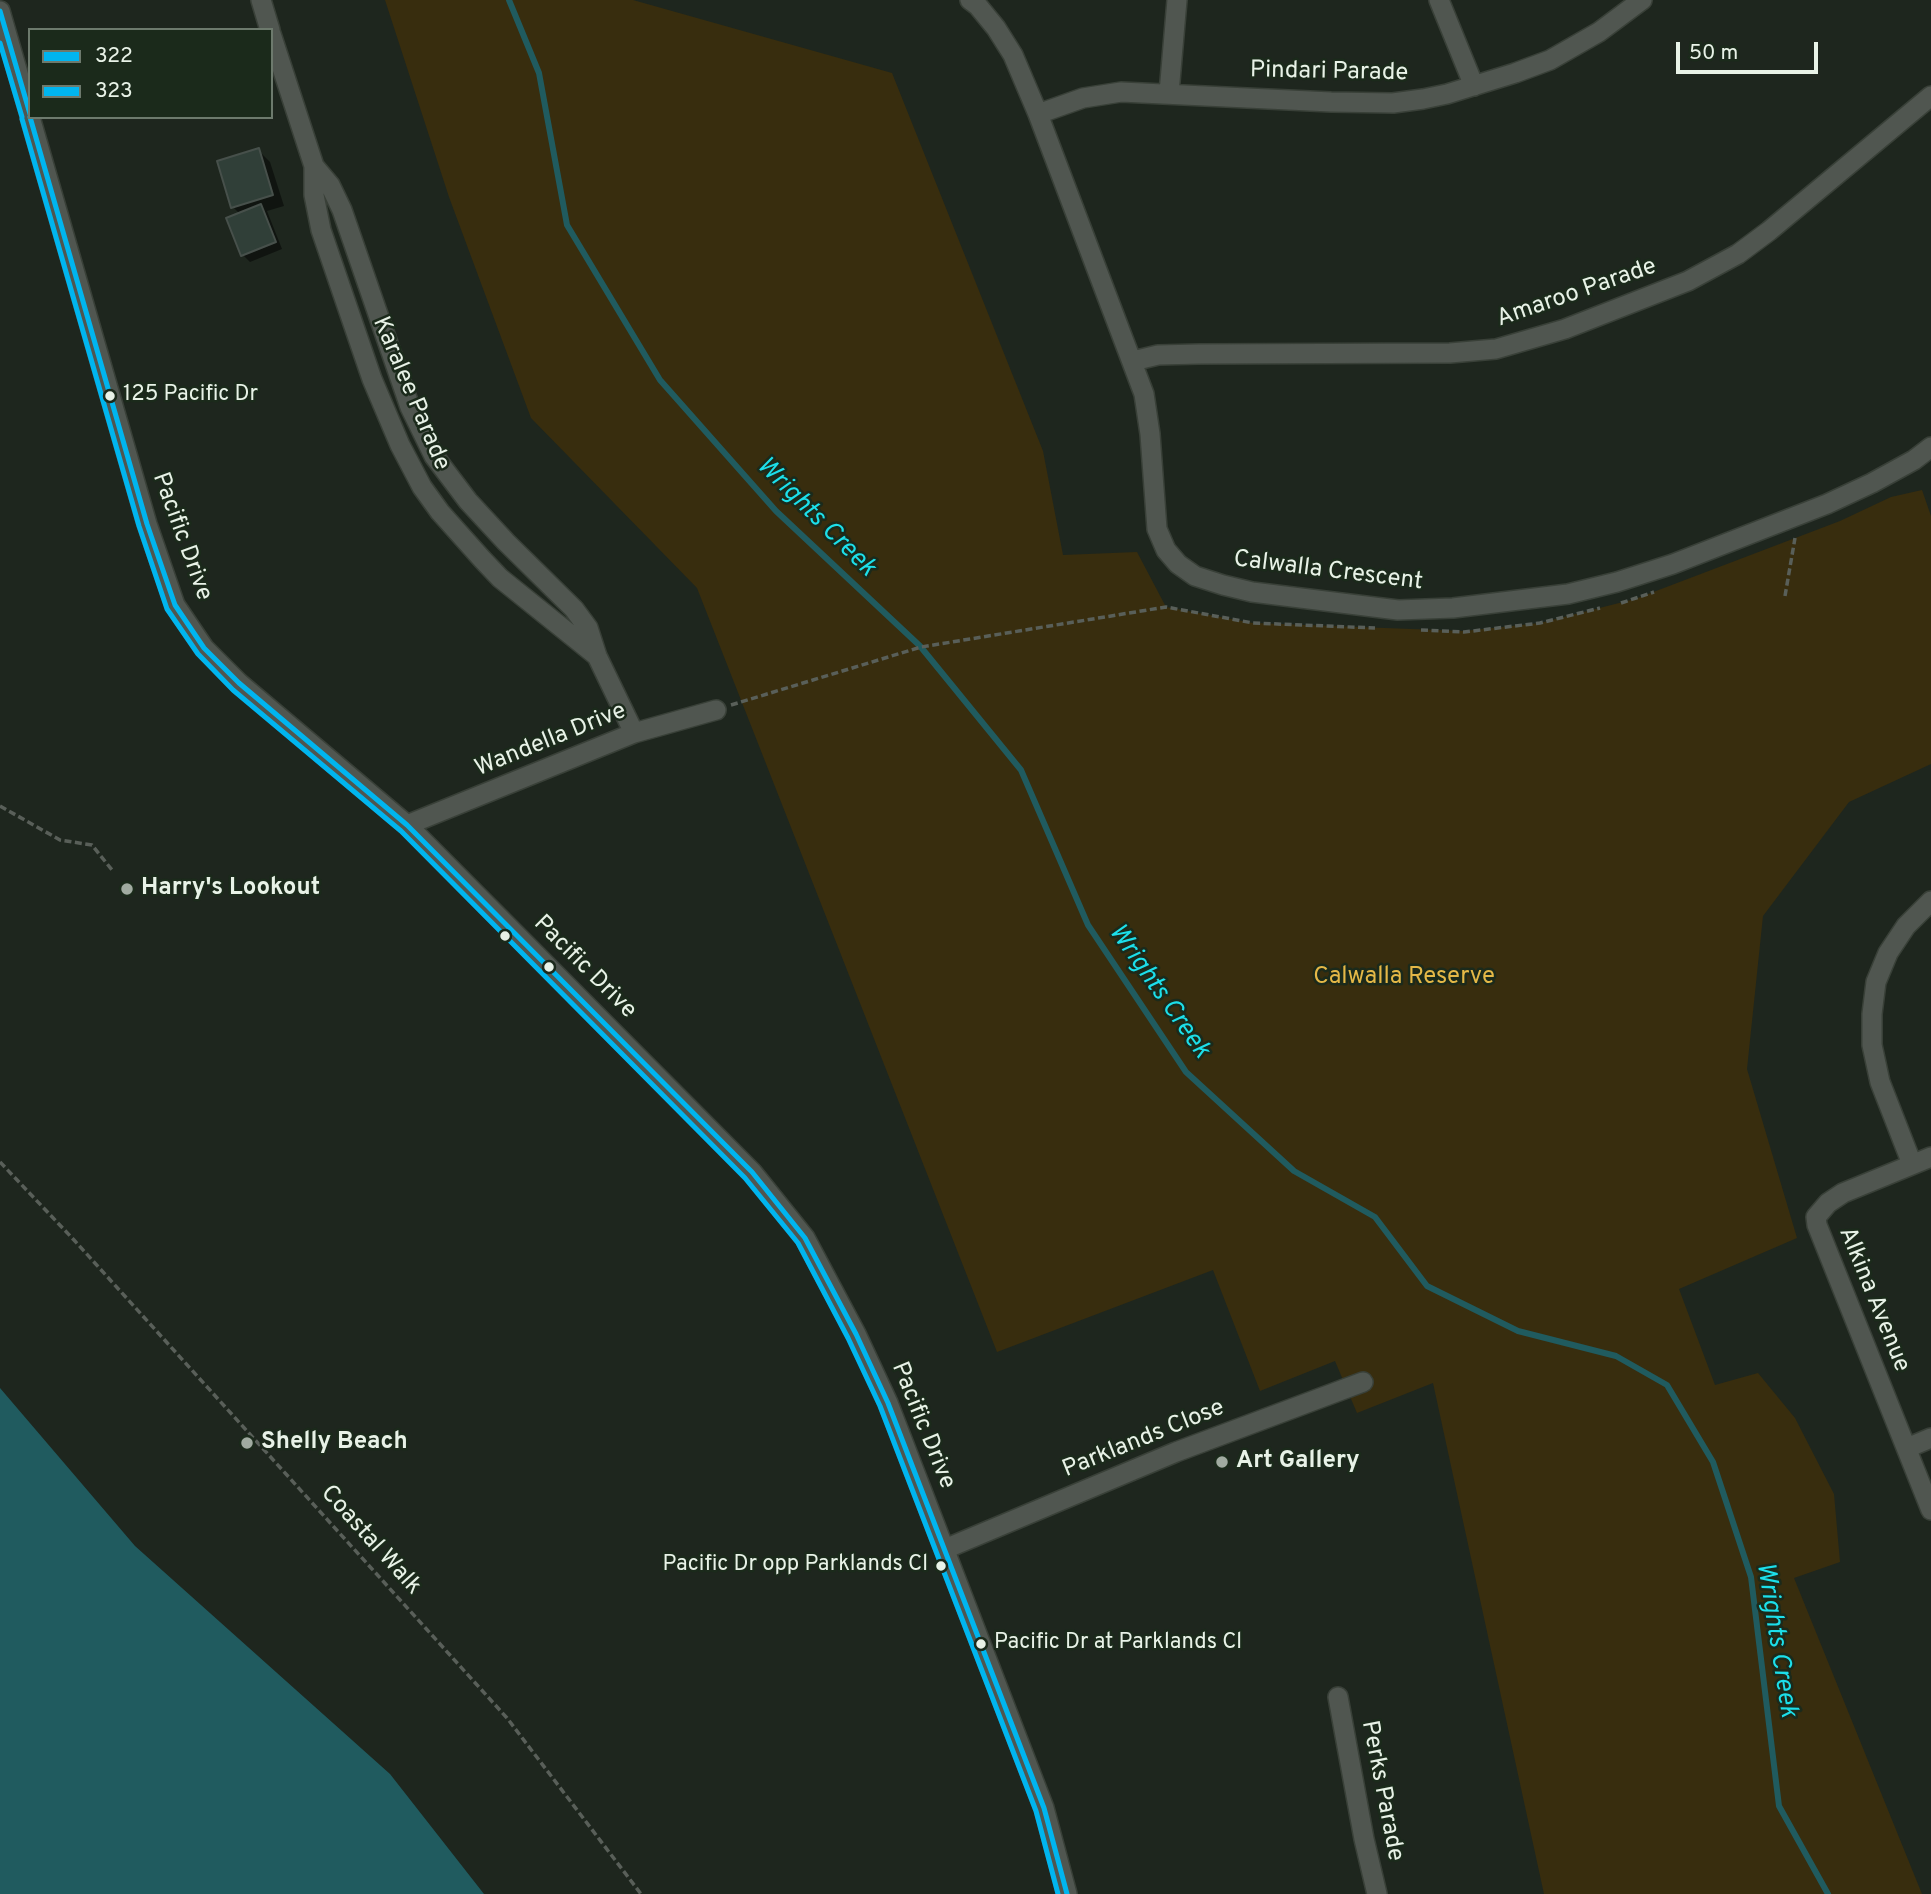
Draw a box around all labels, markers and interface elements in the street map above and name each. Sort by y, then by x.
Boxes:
legend [28,28,273,119]
scale bar [1679,28,1821,72]
text: 50 m [1689,40,1738,67]
text: 322 [95,43,133,70]
street label: Pindari Parade [1250,57,1408,89]
text: 323 [95,78,133,105]
street label: Amaroo Parade [1493,253,1661,335]
street label: Karalee Parade [365,313,455,475]
place label: 125 Pacific Dr [123,383,258,409]
marker: 125 Pacific Dr [103,389,117,403]
water label: Wrights Creek [749,452,881,584]
street label: Pacific Drive [145,469,217,605]
street label: Calwalla Crescent [1232,546,1424,598]
street label: Wandella Drive [471,698,631,784]
place label: Harry's Lookout [141,875,320,903]
marker: Harry's Lookout [119,881,135,897]
street label: Pacific Drive [526,910,642,1026]
water label: Wrights Creek [1100,919,1216,1065]
unlabelled marker [498,929,512,943]
unlabelled marker [542,960,556,974]
park label: Calwalla Reserve [1313,964,1495,992]
street label: Alkina Avenue [1831,1223,1915,1377]
street label: Pacific Drive [883,1358,961,1494]
street label: Parklands Close [1059,1394,1229,1486]
place label: Shelly Beach [261,1429,408,1457]
marker: Shelly Beach [239,1435,255,1451]
place label: Art Gallery [1236,1448,1360,1476]
marker: Art Gallery [1214,1454,1230,1470]
street label: Coastal Walk [313,1480,427,1602]
place label: Pacific Dr opp Parklands Cl [663,1553,928,1579]
marker: Pacific Dr opp Parklands Cl [934,1559,948,1573]
water label: Wrights Creek [1747,1560,1803,1720]
place label: Pacific Dr at Parklands Cl [994,1631,1242,1657]
marker: Pacific Dr at Parklands Cl [974,1637,988,1651]
street label: Perks Parade [1353,1718,1409,1864]

